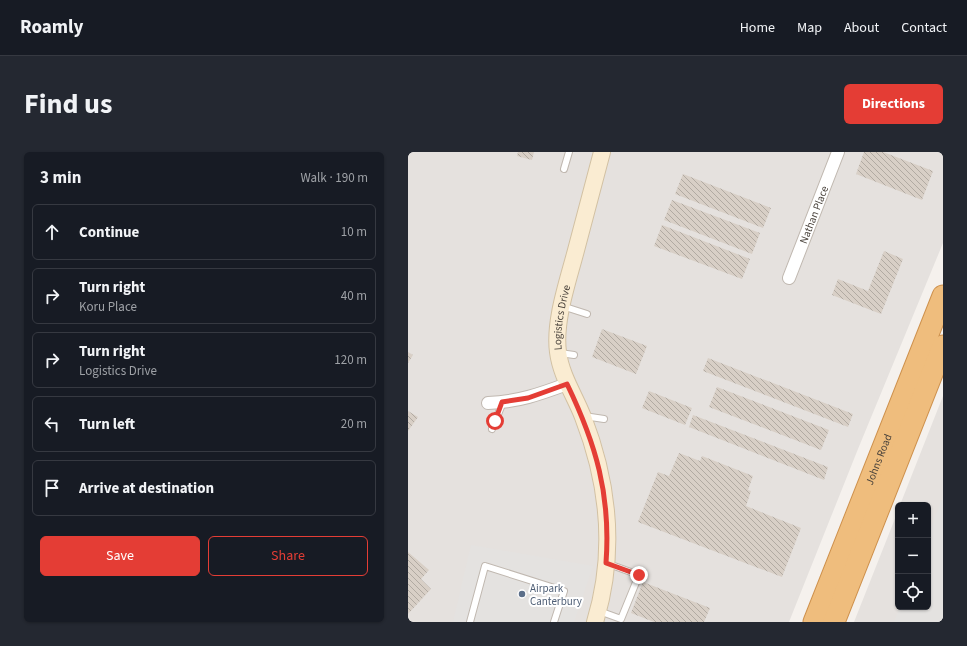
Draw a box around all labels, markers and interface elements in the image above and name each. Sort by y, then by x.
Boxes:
text: Roamly [20,14,83,41]
text: Home [740,18,775,38]
text: Map [797,18,822,38]
text: About [844,18,879,38]
text: Contact [901,18,947,38]
text: Find us [24,84,112,124]
button: Directions [844,84,943,124]
text: 3 min [40,166,81,190]
text: Walk · 190 m [300,169,368,187]
street label: Nathan Place [796,183,832,246]
icon: ahead [41,221,63,243]
text: Continue [79,222,139,243]
text: 10 m [341,223,367,241]
text: Turn right [79,277,145,298]
street label: Logistics Drive [550,283,574,351]
icon: right [41,285,63,307]
text: 40 m [341,287,367,305]
text: Koru Place [79,298,137,316]
text: Turn right [79,341,145,362]
icon: right [41,349,63,371]
text: 120 m [334,351,367,369]
text: Logistics Drive [79,362,157,380]
route start [486,412,504,430]
icon: left [41,413,63,435]
text: Turn left [79,414,135,435]
text: 20 m [341,415,367,433]
street label: Johns Road [862,432,895,487]
icon: arrive [41,477,63,499]
text: Arrive at destination [79,478,214,499]
map controls [895,502,931,610]
button: + [895,502,931,538]
button: Save [40,536,200,576]
button: Share [208,536,368,576]
button: − [895,538,931,574]
route end [630,566,648,584]
button: locate [895,574,931,610]
place label: Airpark Canterbury [530,581,582,609]
marker: Airpark Canterbury [517,589,527,599]

